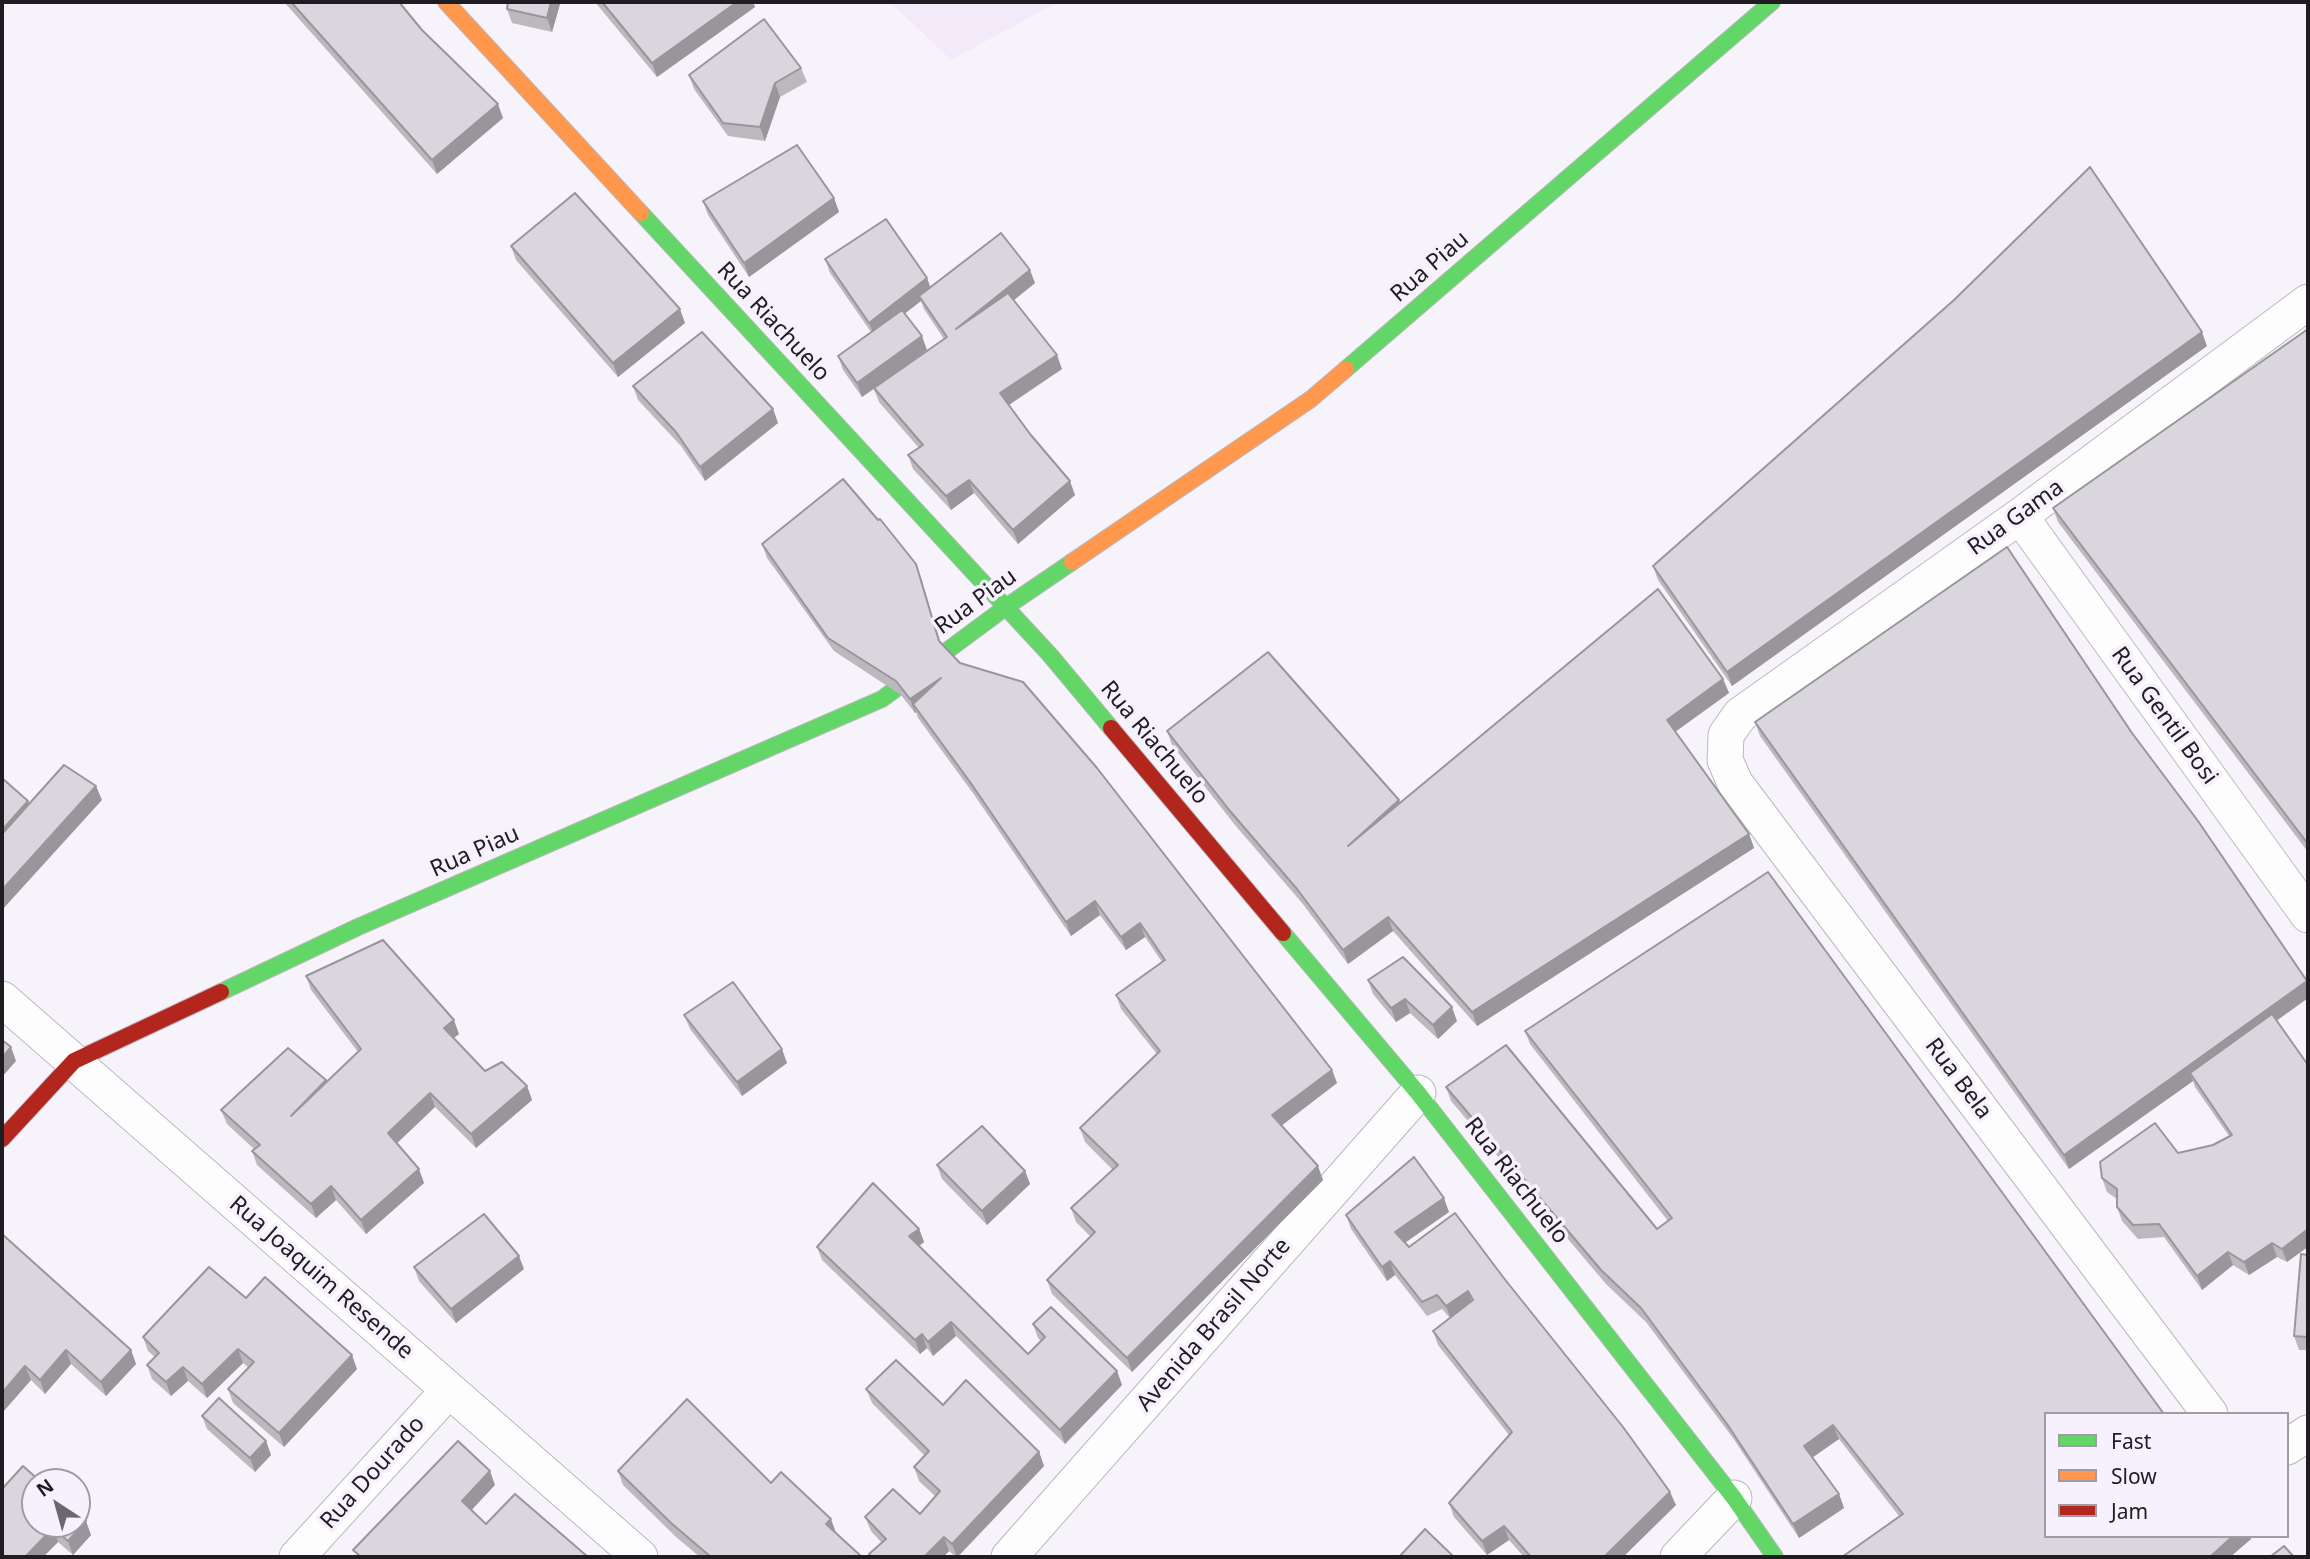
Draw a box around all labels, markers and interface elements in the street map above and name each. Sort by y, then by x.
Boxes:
street label: Rua Piau [1385,226,1475,308]
street label: Rua Riachuelo [711,257,835,387]
street label: Rua Gama [1963,474,2069,562]
street label: Rua Piau [930,563,1022,641]
street label: Rua Gentil Bosi [2105,642,2223,790]
street label: Rua Riachuelo [1094,676,1214,810]
street label: Rua Piau [426,820,524,884]
street label: Rua Bela [1919,1033,1997,1125]
street label: Rua Riachuelo [1458,1112,1574,1250]
street label: Rua Joaquim Resende [223,1191,419,1365]
street label: Avenida Brasil Norte [1131,1233,1297,1417]
street label: Rua Dourado [315,1411,431,1535]
legend [2044,1412,2289,1538]
text: Fast [2111,1427,2151,1455]
text: Slow [2111,1462,2157,1490]
north arrow [21,1468,91,1538]
text: N [31,1473,59,1503]
text: Jam [2111,1497,2148,1525]

